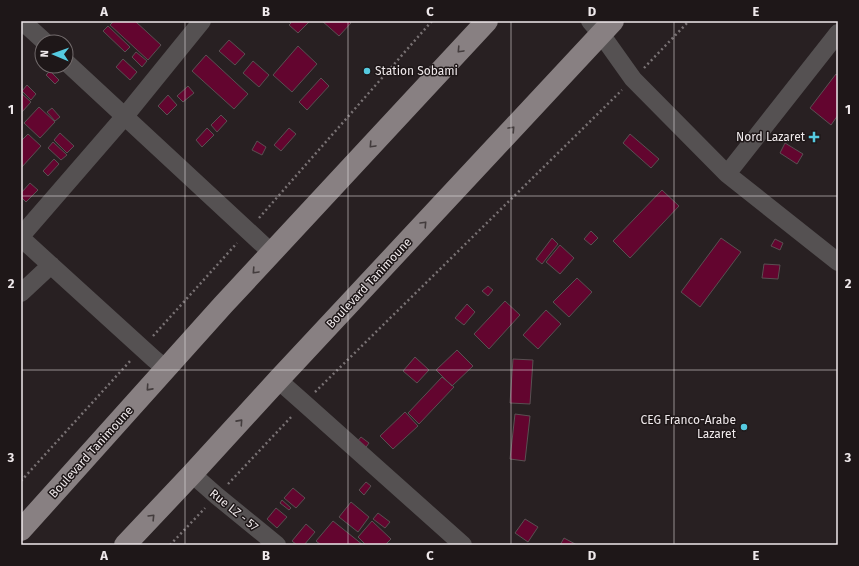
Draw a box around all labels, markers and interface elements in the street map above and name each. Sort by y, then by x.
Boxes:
text: A [99,4,108,19]
text: B [262,4,270,19]
text: C [426,4,434,19]
text: D [588,4,597,19]
text: E [753,4,760,19]
north arrow [34,34,74,74]
one-way arrow [458,45,465,53]
text: N [38,50,51,58]
place label: Station Sobami [375,64,458,78]
marker: Station Sobami [362,66,372,76]
text: 1 [8,102,14,117]
text: 1 [845,102,851,117]
one-way arrow [508,126,515,133]
place label: Nord Lazaret [736,130,806,144]
marker: Nord Lazaret [808,131,820,143]
one-way arrow [369,140,377,148]
one-way arrow [419,221,427,229]
street label: Boulevard Tanimoune [323,235,415,331]
one-way arrow [252,266,260,274]
text: 2 [8,276,15,291]
text: 2 [845,276,852,291]
one-way arrow [146,383,153,391]
street label: Boulevard Tanimoune [46,403,136,501]
place label: CEG Franco-Arabe Lazaret [641,413,737,441]
one-way arrow [235,419,242,426]
marker: CEG Franco-Arabe Lazaret [739,422,749,432]
text: 3 [7,450,15,465]
text: 3 [844,450,852,465]
street label: Rue LZ - 57 [207,486,261,534]
one-way arrow [147,514,154,522]
text: A [99,548,108,563]
text: B [262,548,270,563]
text: C [426,548,434,563]
text: D [588,548,597,563]
text: E [753,548,760,563]

